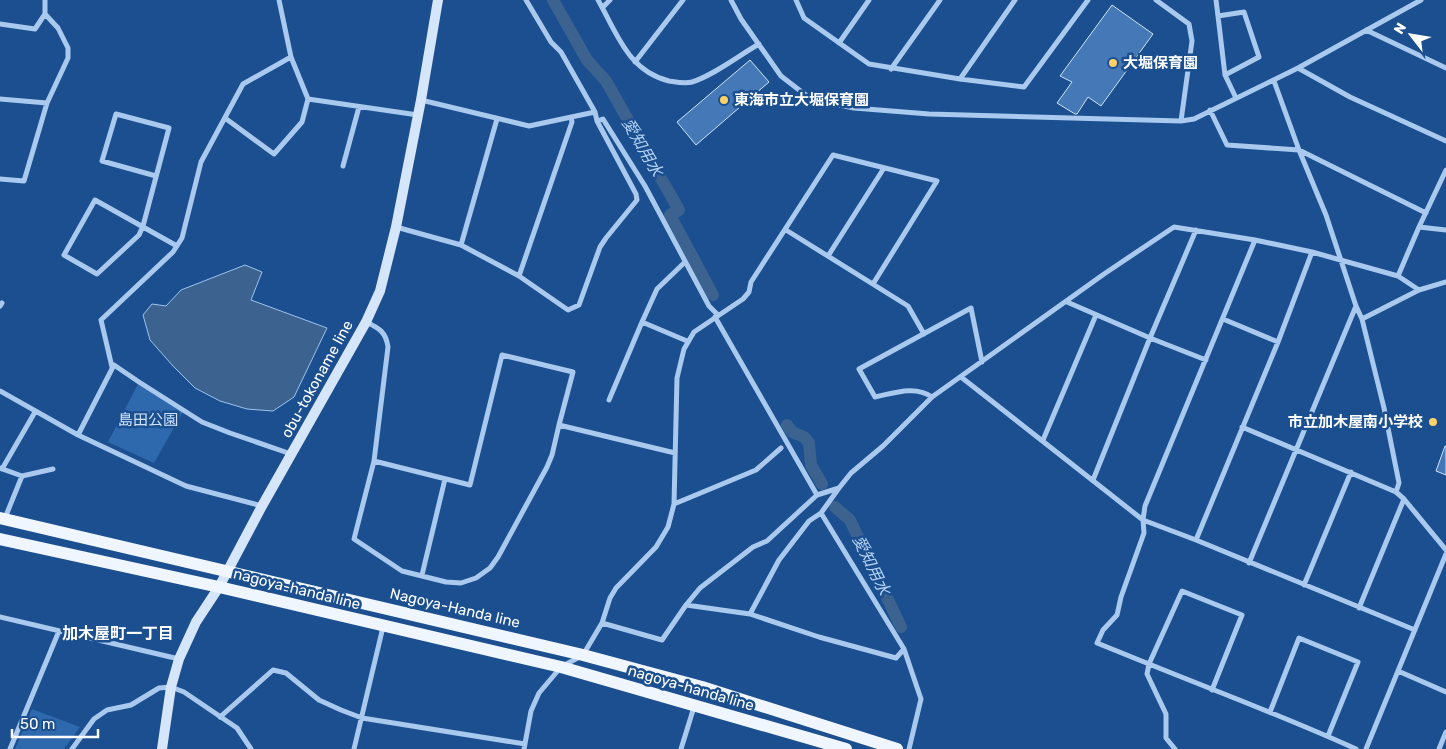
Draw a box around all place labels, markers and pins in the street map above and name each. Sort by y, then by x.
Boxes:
place label: 大堀保育園 [1123,54,1198,72]
marker: 大堀保育園 [1107,57,1119,69]
place label: 東海市立大堀保育園 [734,91,869,109]
marker: 東海市立大堀保育園 [718,94,730,106]
place label: 市立加木屋南小学校 [1288,413,1423,431]
marker: 市立加木屋南小学校 [1427,416,1439,428]

